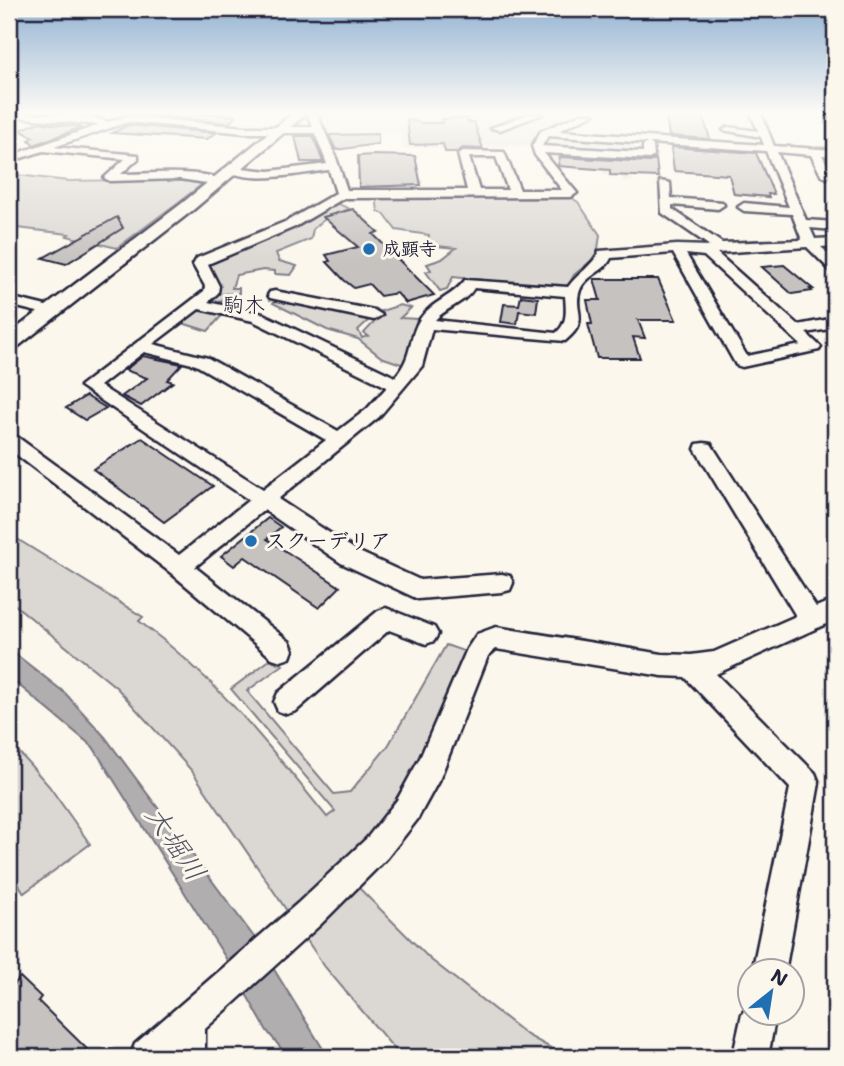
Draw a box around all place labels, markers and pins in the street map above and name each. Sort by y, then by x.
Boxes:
place label: 成顕寺 [383,237,437,261]
marker: 成顕寺 [361,241,377,257]
place label: スクーデリア [265,527,391,555]
marker: スクーデリア [243,533,259,549]

